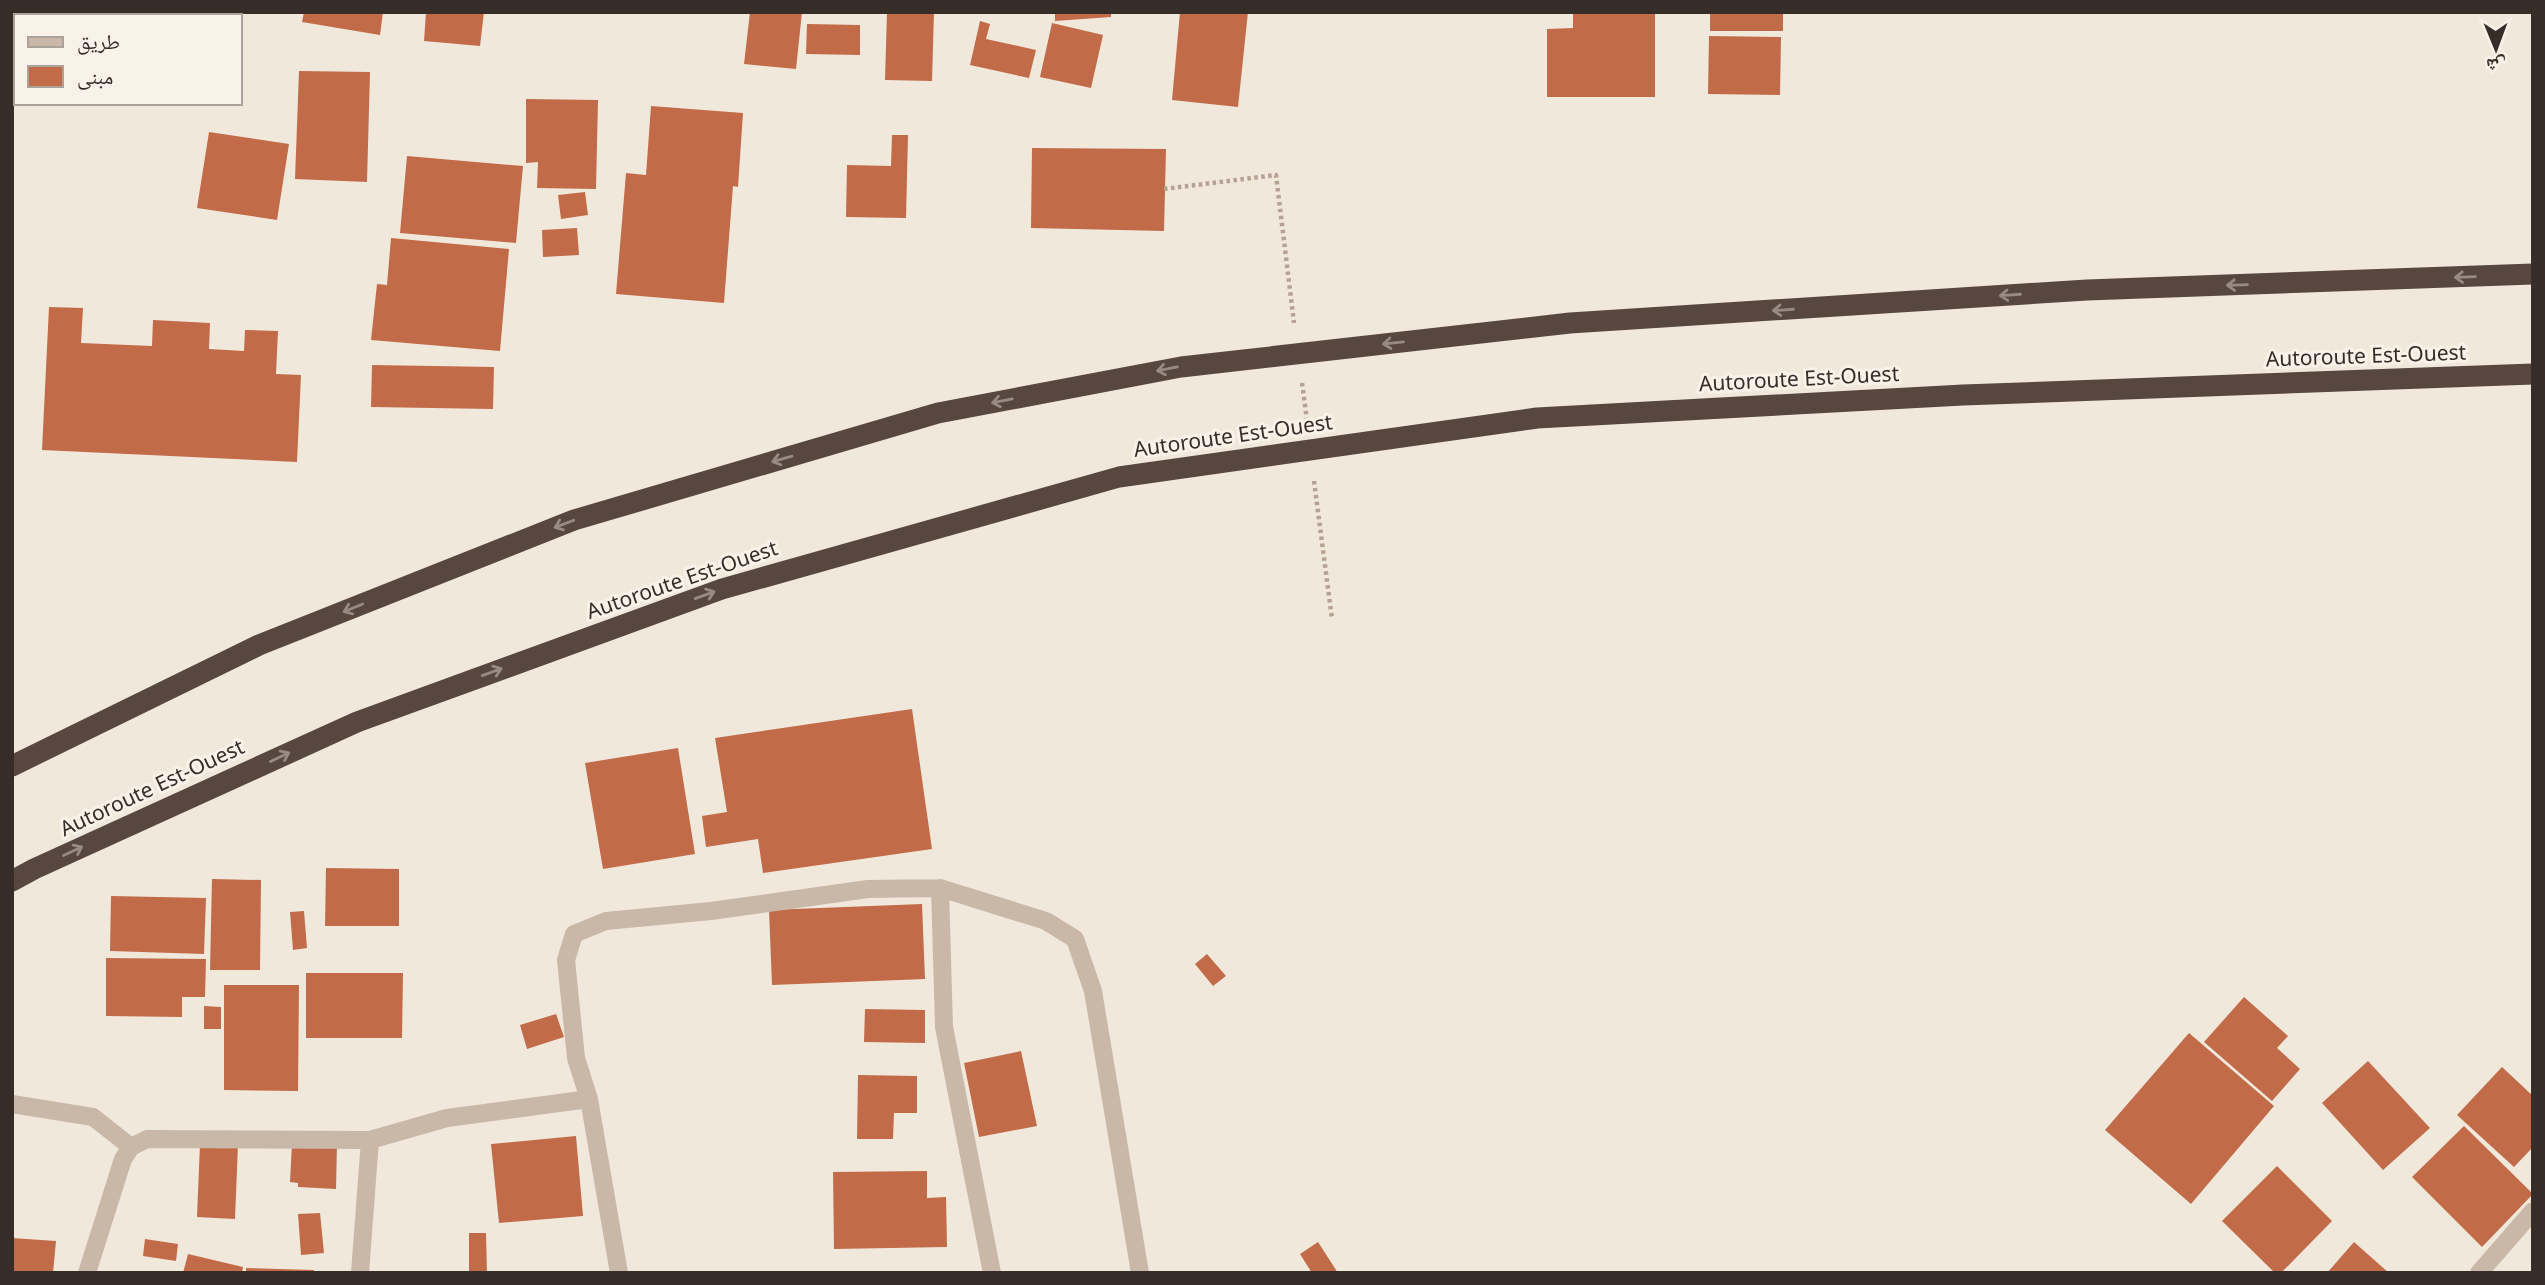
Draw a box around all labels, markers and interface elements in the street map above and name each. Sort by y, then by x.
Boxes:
legend [14,14,242,105]
north arrow [2461,14,2531,84]
text: طريق [77,27,120,55]
text: ش [2486,53,2507,79]
text: مبنى [77,62,113,90]
one-way arrow [2453,270,2476,283]
one-way arrow [2226,278,2249,291]
one-way arrow [1999,289,2022,302]
one-way arrow [1772,303,1795,316]
one-way arrow [1382,336,1405,349]
street label: Autoroute Est-Ouest [2265,337,2467,372]
street label: Autoroute Est-Ouest [1698,359,1900,397]
one-way arrow [1156,363,1179,377]
one-way arrow [991,395,1014,408]
street label: Autoroute Est-Ouest [1132,407,1334,463]
one-way arrow [771,453,793,466]
one-way arrow [554,519,576,532]
street label: Autoroute Est-Ouest [582,533,781,625]
one-way arrow [694,587,716,600]
one-way arrow [342,602,364,615]
one-way arrow [480,665,502,678]
street label: Autoroute Est-Ouest [55,732,249,842]
one-way arrow [269,749,290,763]
one-way arrow [62,844,84,857]

